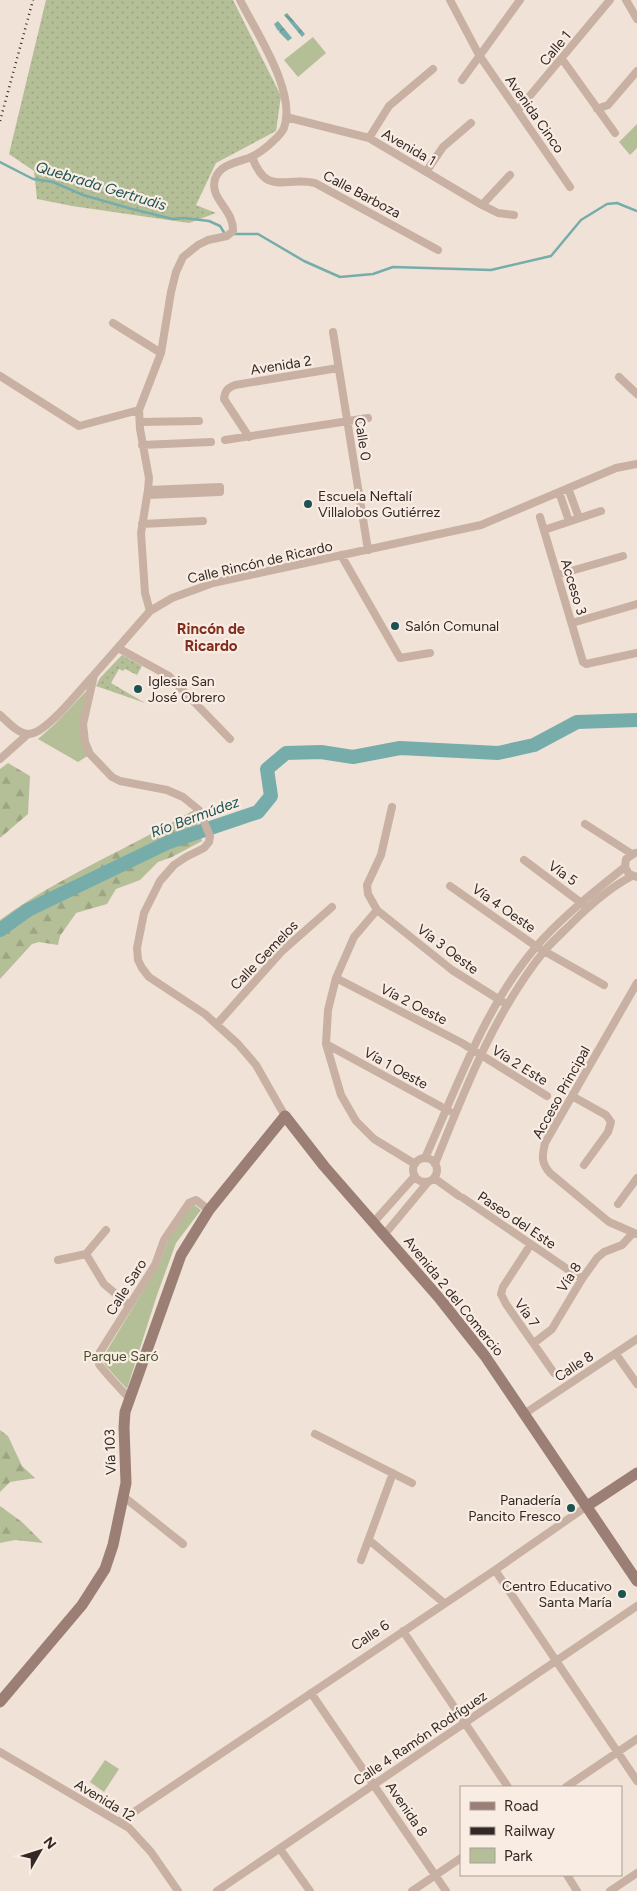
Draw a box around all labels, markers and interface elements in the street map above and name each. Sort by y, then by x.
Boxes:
street label: Calle 1 [536,27,575,69]
street label: Avenida Cinco [502,72,568,156]
street label: Avenida 1 [379,125,439,170]
water label: Quebrada Gertrudis [34,158,168,214]
street label: Calle Barboza [320,167,403,222]
street label: Avenida 2 [249,352,313,379]
street label: Calle 0 [351,416,374,462]
place label: Escuela Neftalí Villalobos Gutiérrez [318,488,441,521]
marker: Escuela Neftalí Villalobos Gutiérrez [302,498,314,510]
street label: Calle Rincón de Ricardo [186,538,334,587]
street label: Acceso 3 [557,557,590,617]
place label: Salón Comunal [405,618,499,635]
district label: Rincón de Ricardo [177,620,246,655]
marker: Salón Comunal [389,620,401,632]
place label: Iglesia San José Obrero [148,673,225,706]
marker: Iglesia San José Obrero [132,683,144,695]
water label: Río Bermúdez [148,792,242,841]
street label: Vía 5 [545,857,581,889]
street label: Vía 4 Oeste [469,880,539,937]
street label: Calle Gemelos [227,917,302,994]
street label: Vía 3 Oeste [414,921,482,978]
street label: Vía 2 Oeste [377,980,450,1029]
street label: Vía 2 Este [489,1042,551,1089]
street label: Acceso Principal [529,1043,594,1142]
street label: Vía 1 Oeste [361,1044,431,1093]
street label: Paseo del Este [474,1188,559,1253]
street label: Avenida 2 del Comercio [400,1233,507,1360]
street label: Calle Saro [102,1256,150,1319]
street label: Vía 8 [554,1259,585,1295]
street label: Vía 7 [511,1296,543,1331]
park label: Parque Saró [83,1348,159,1365]
street label: Calle 8 [552,1348,597,1385]
street label: Vía 103 [101,1429,120,1475]
place label: Panadería Pancito Fresco [468,1492,561,1525]
marker: Panadería Pancito Fresco [565,1502,577,1514]
place label: Centro Educativo Santa María [502,1578,612,1611]
marker: Centro Educativo Santa María [616,1588,628,1600]
street label: Calle 6 [348,1616,393,1654]
street label: Calle 4 Ramón Rodríguez [350,1687,490,1789]
street label: Avenida 12 [71,1776,138,1825]
street label: Avenida 8 [382,1779,431,1840]
legend [460,1786,622,1876]
text: Road [504,1797,539,1815]
text: Railway [504,1822,555,1840]
north arrow [15,1826,65,1876]
text: N [40,1834,60,1853]
text: Park [504,1847,533,1865]

